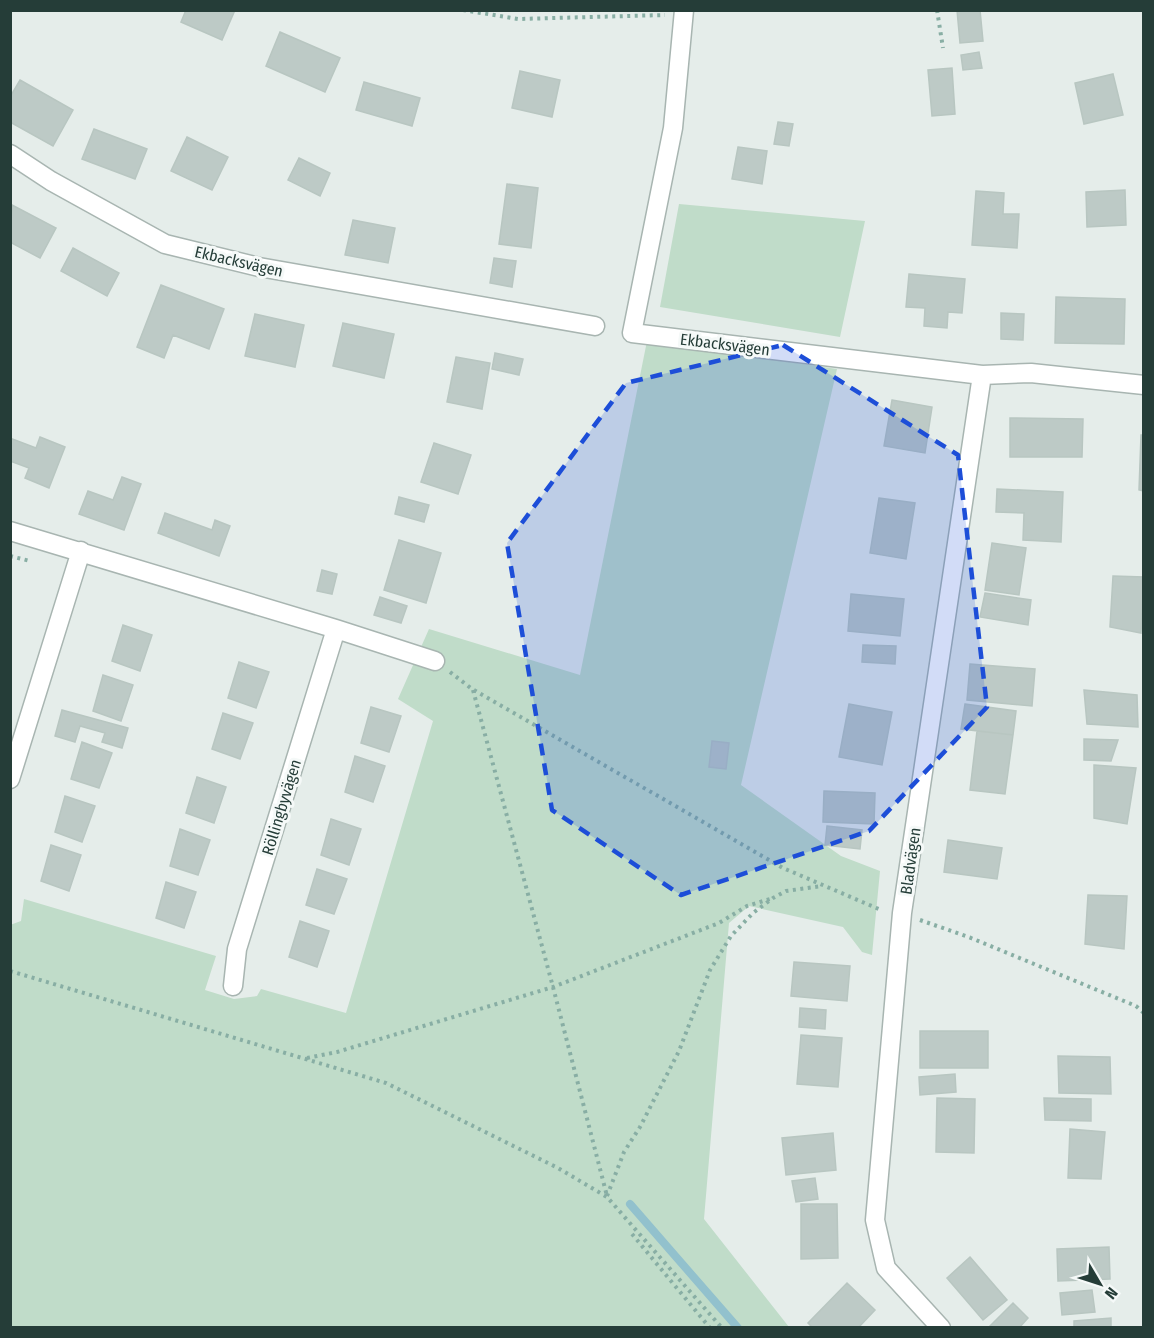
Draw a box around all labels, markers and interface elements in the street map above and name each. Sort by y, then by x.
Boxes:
street label: Ekbacksvägen [193,242,285,281]
street label: Ekbacksvägen [679,330,771,359]
street label: Röllingbyvägen [258,757,305,857]
street label: Bladvägen [896,826,925,896]
north arrow [1070,1254,1130,1314]
text: N [1101,1283,1122,1303]

